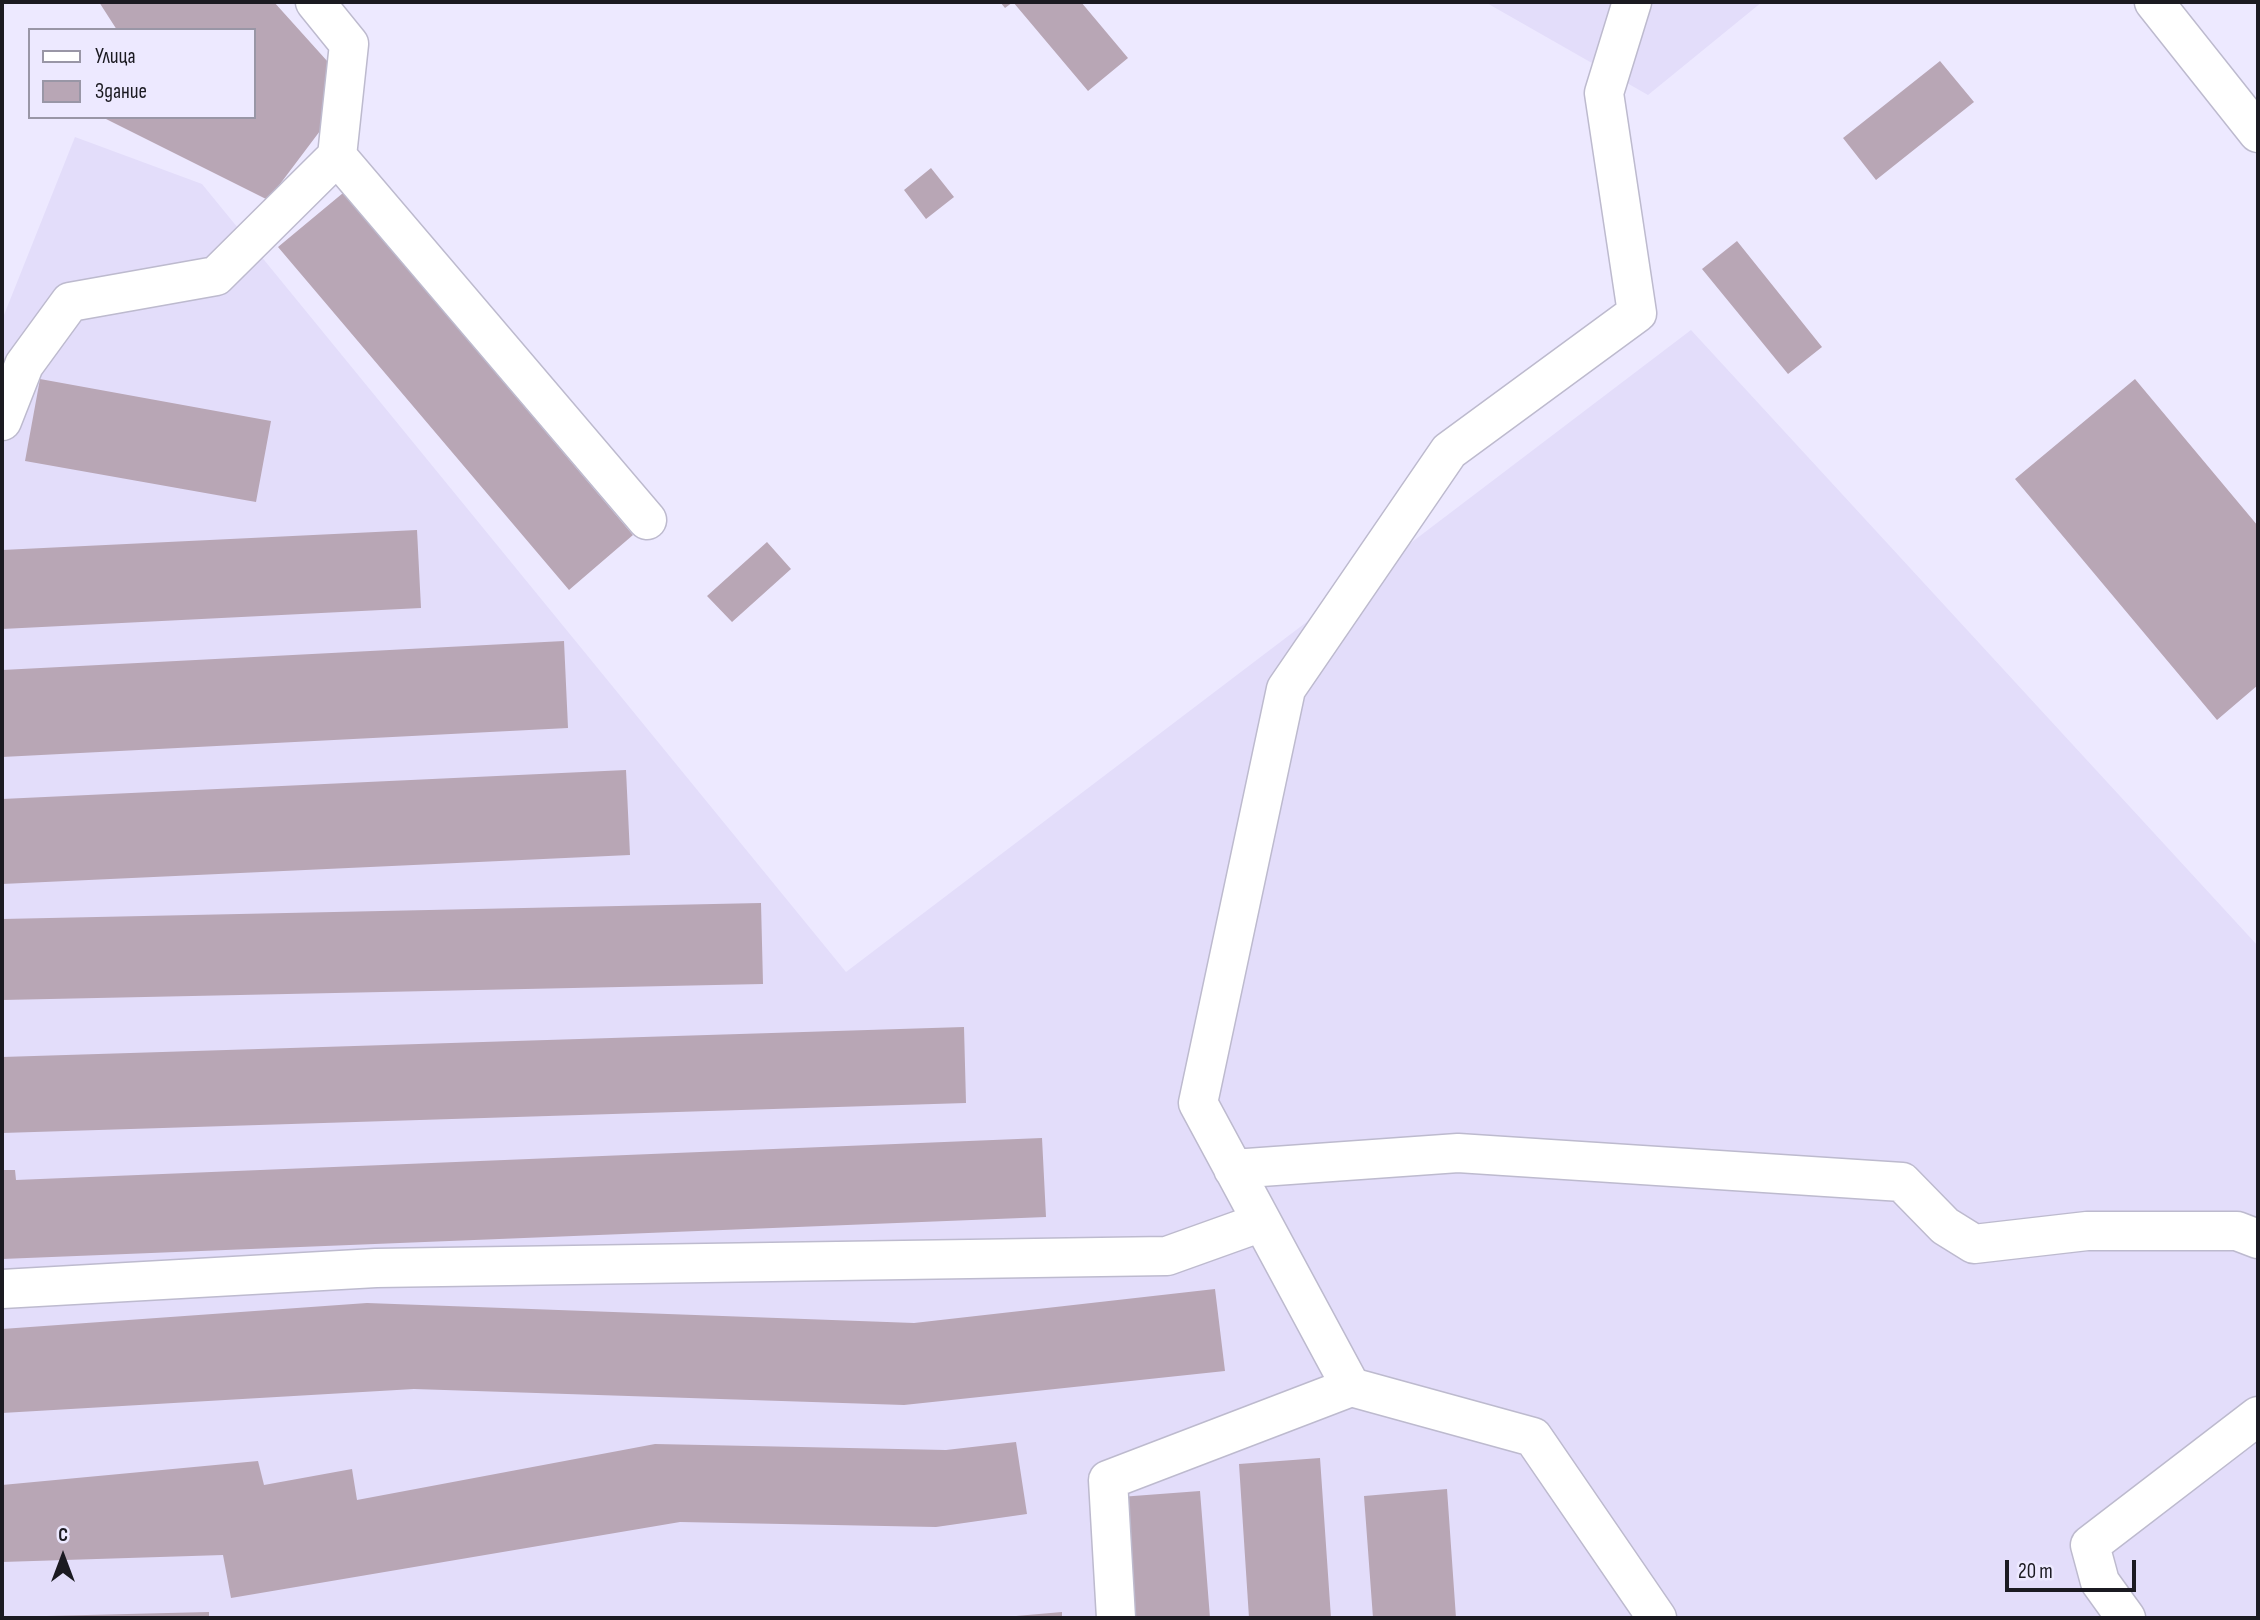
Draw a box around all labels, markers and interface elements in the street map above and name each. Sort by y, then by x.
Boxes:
legend [28,28,256,119]
text: Улица [95,44,136,69]
text: Здание [95,79,147,104]
north arrow [28,1522,98,1592]
text: С [58,1524,68,1547]
scale bar [2008,1546,2139,1590]
text: 20 m [2018,1559,2053,1584]

